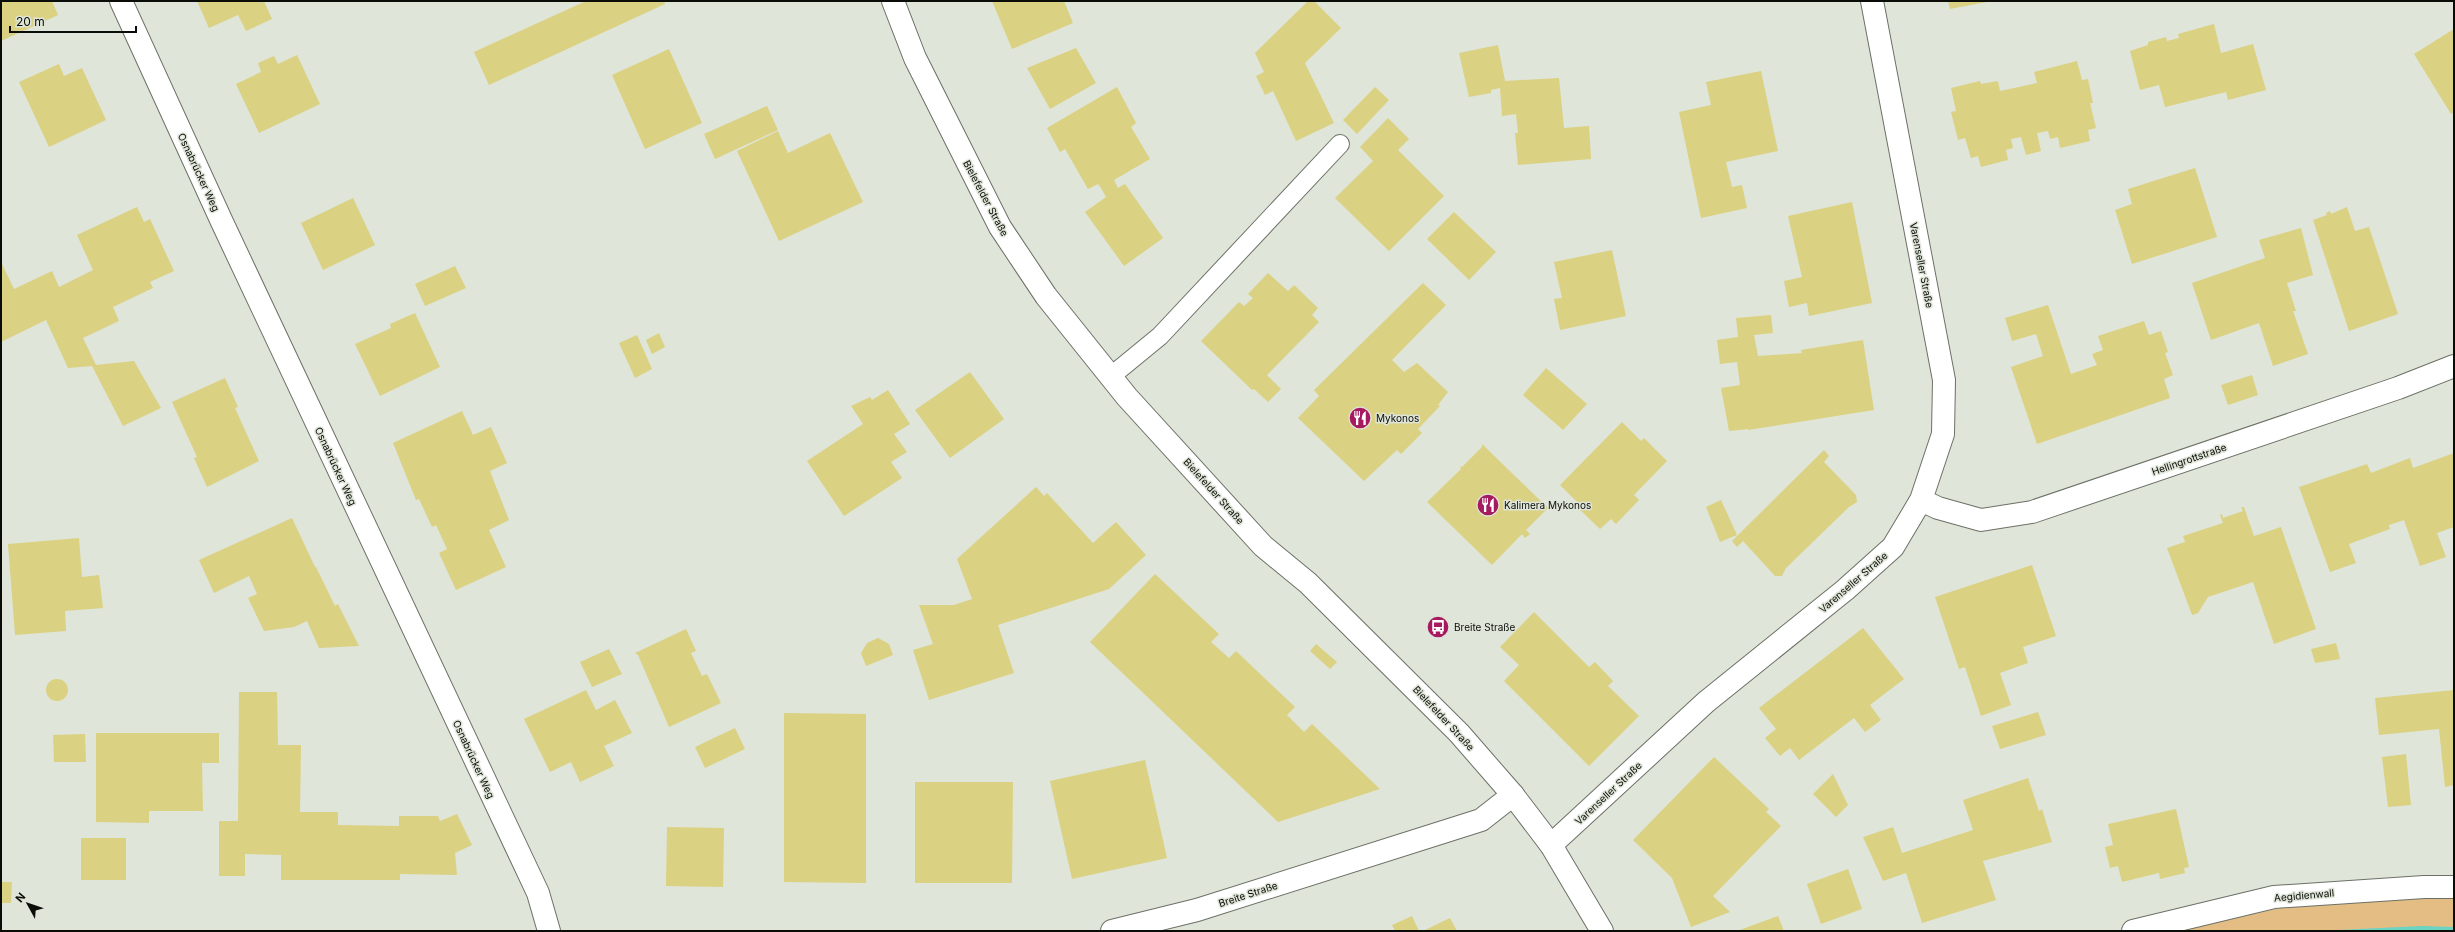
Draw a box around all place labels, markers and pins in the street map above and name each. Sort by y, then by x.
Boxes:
restaurant icon: Mykonos [1347,405,1373,431]
place label: Mykonos [1376,412,1419,424]
restaurant icon: Kalimera Mykonos [1475,492,1501,518]
place label: Kalimera Mykonos [1504,499,1591,511]
bus stop icon: Breite Straße [1425,614,1451,640]
place label: Breite Straße [1454,621,1515,633]

